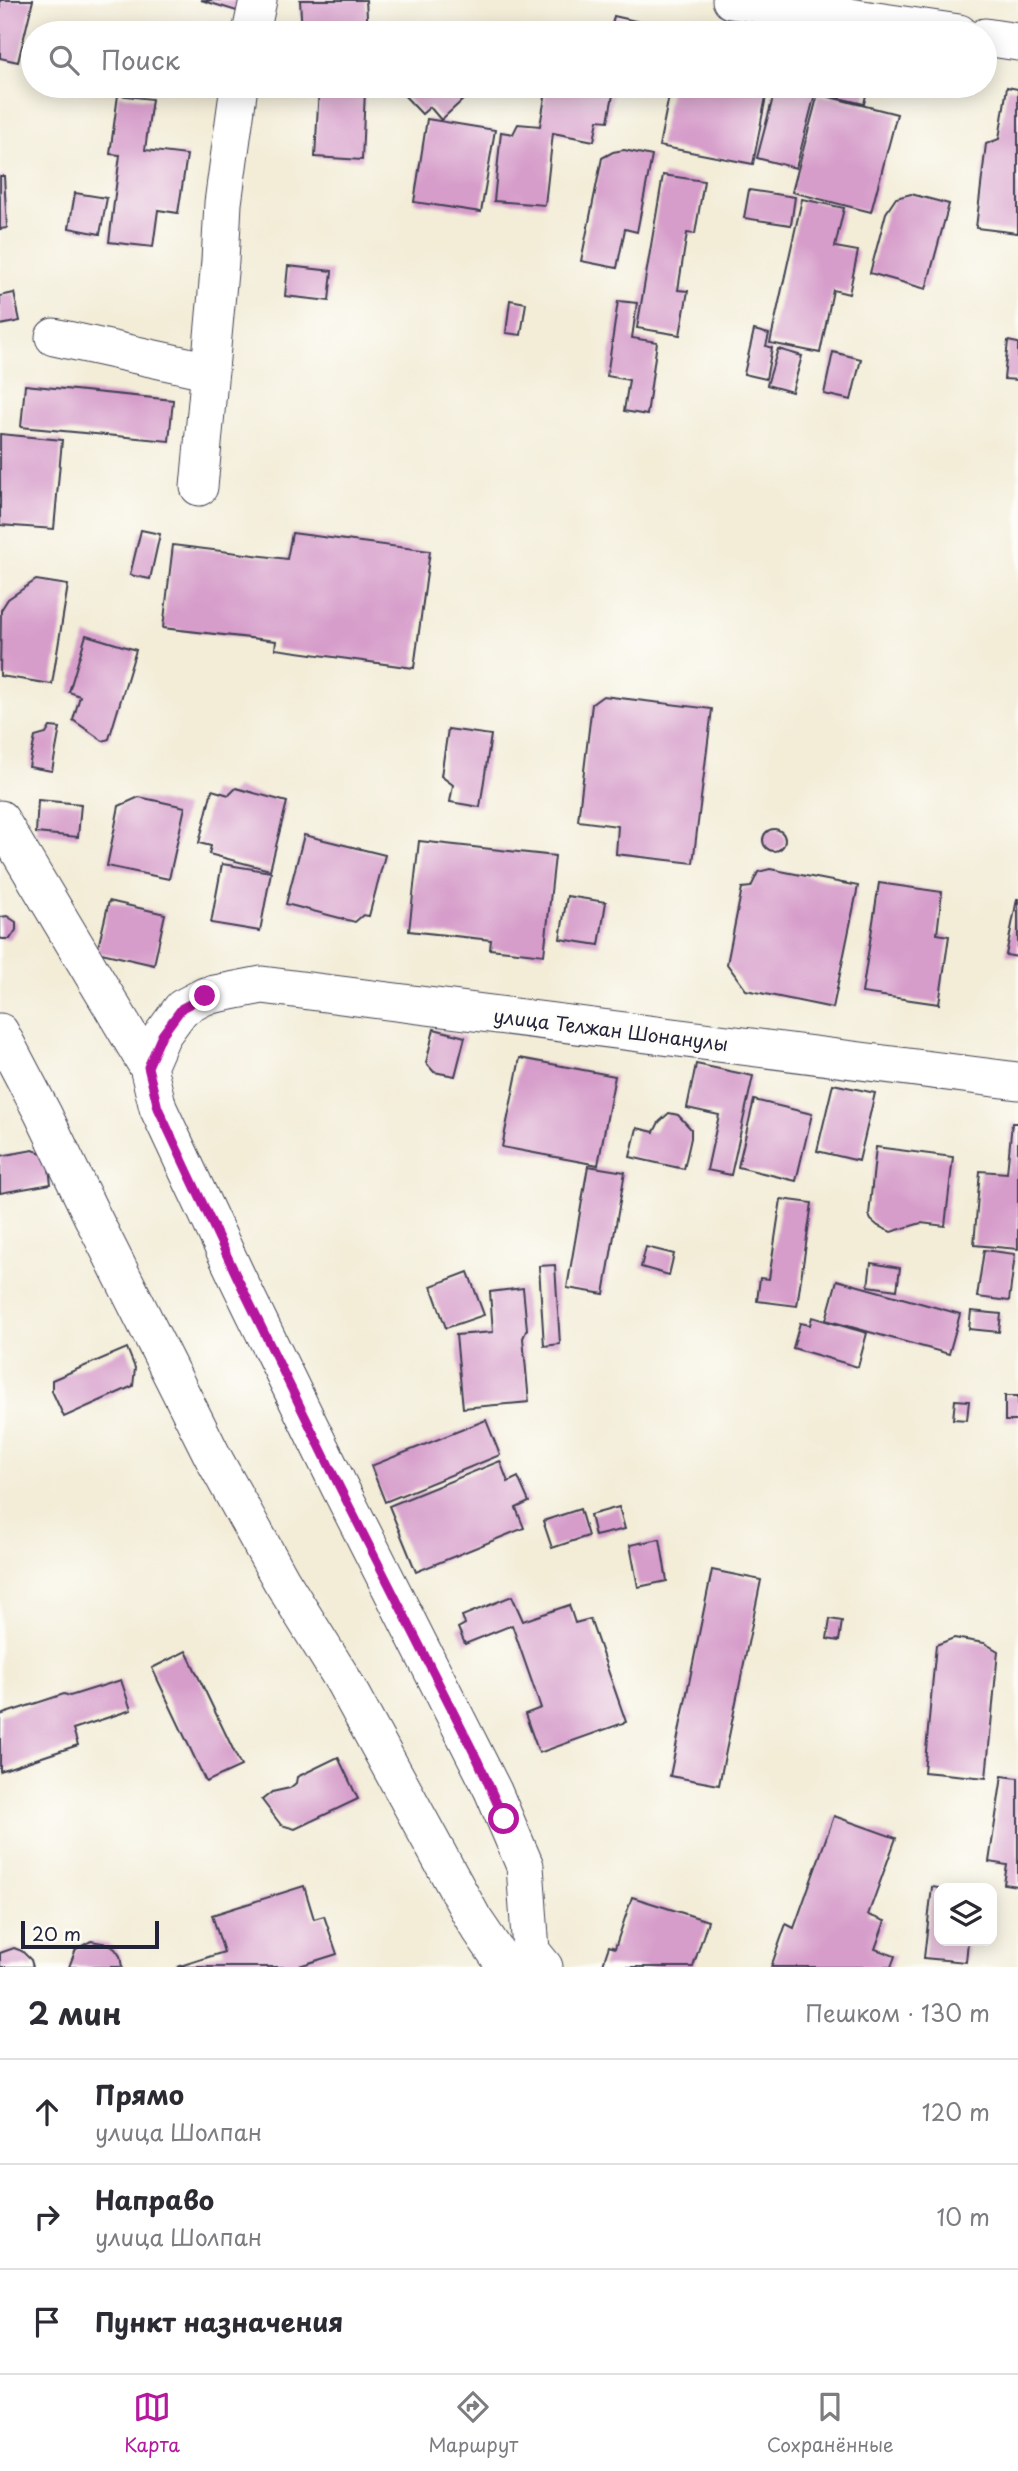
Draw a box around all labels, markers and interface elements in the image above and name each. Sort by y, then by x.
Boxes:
search box [21,21,997,98]
text: Поиск [101,40,180,79]
icon: search [45,41,83,79]
route end [189,980,220,1011]
street label: улица Телжан Шонанулы [492,1001,730,1057]
route start [488,1803,519,1834]
map controls [934,1883,997,1946]
button: layers [934,1883,997,1946]
scale bar [21,1918,159,1950]
text: 20 m [32,1919,81,1947]
text: 2 мин [28,1990,122,2035]
text: Пешком · 130 m [805,1995,990,2030]
text: Прямо [95,2075,184,2114]
icon: ahead [28,2093,66,2131]
text: 120 m [922,2094,990,2129]
text: улица Шолпан [95,2114,262,2149]
text: Направо [95,2180,214,2219]
icon: right [28,2198,66,2236]
text: 10 m [936,2199,990,2234]
text: улица Шолпан [95,2219,262,2254]
text: Пункт назначения [95,2302,343,2341]
icon: arrive [28,2303,66,2341]
tab: Карта [124,2388,180,2458]
tab: Маршрут [428,2388,518,2458]
tab: Сохранённые [767,2388,894,2458]

